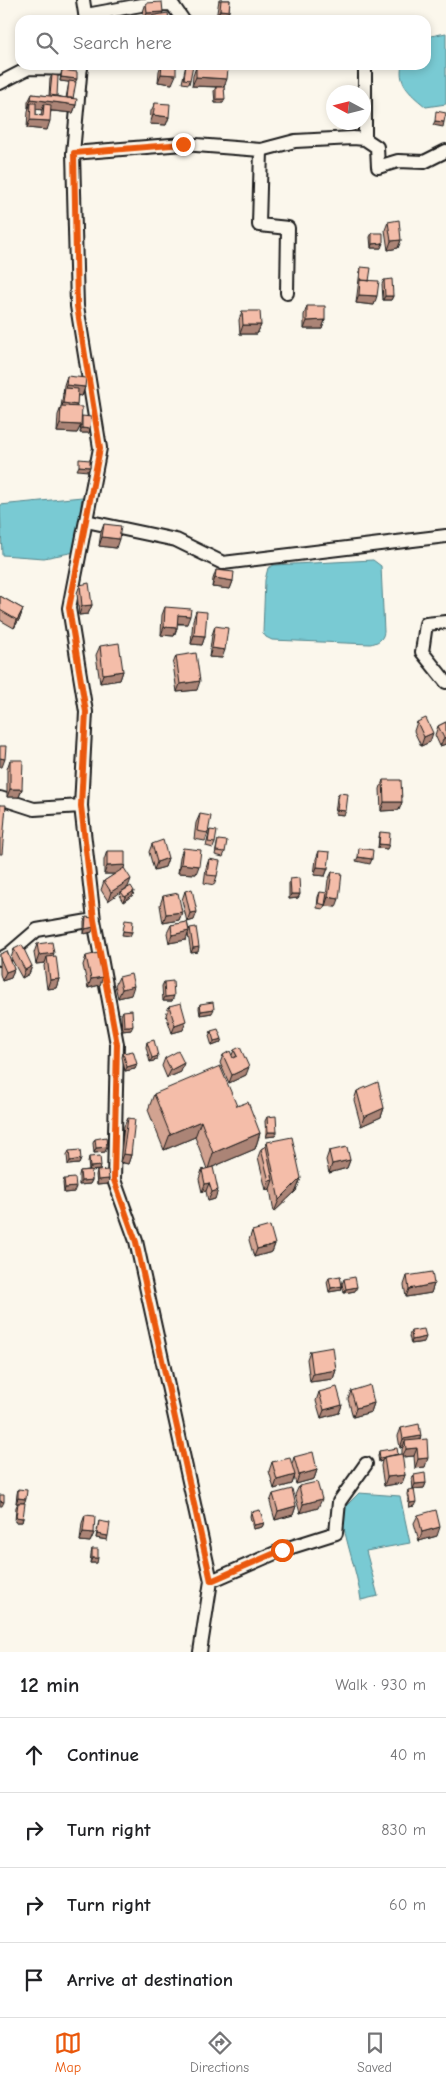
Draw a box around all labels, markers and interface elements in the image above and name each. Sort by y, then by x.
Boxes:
search box [15,15,431,70]
icon: search [33,29,61,57]
text: Search here [73,32,172,54]
north arrow [326,85,371,130]
route end [172,133,195,156]
route start [271,1539,294,1562]
text: 12 min [20,1673,79,1697]
text: Walk · 930 m [335,1676,426,1694]
icon: ahead [20,1741,48,1769]
text: Continue [67,1744,139,1766]
text: 40 m [390,1746,426,1764]
icon: right [20,1816,48,1844]
text: Turn right [67,1819,151,1841]
text: 830 m [381,1821,426,1839]
icon: right [20,1891,48,1919]
text: Turn right [67,1894,151,1916]
text: 60 m [389,1896,426,1914]
icon: arrive [20,1966,48,1994]
text: Arrive at destination [67,1969,233,1991]
tab: Map [54,2029,82,2076]
tab: Directions [190,2029,249,2076]
tab: Saved [357,2029,392,2076]

